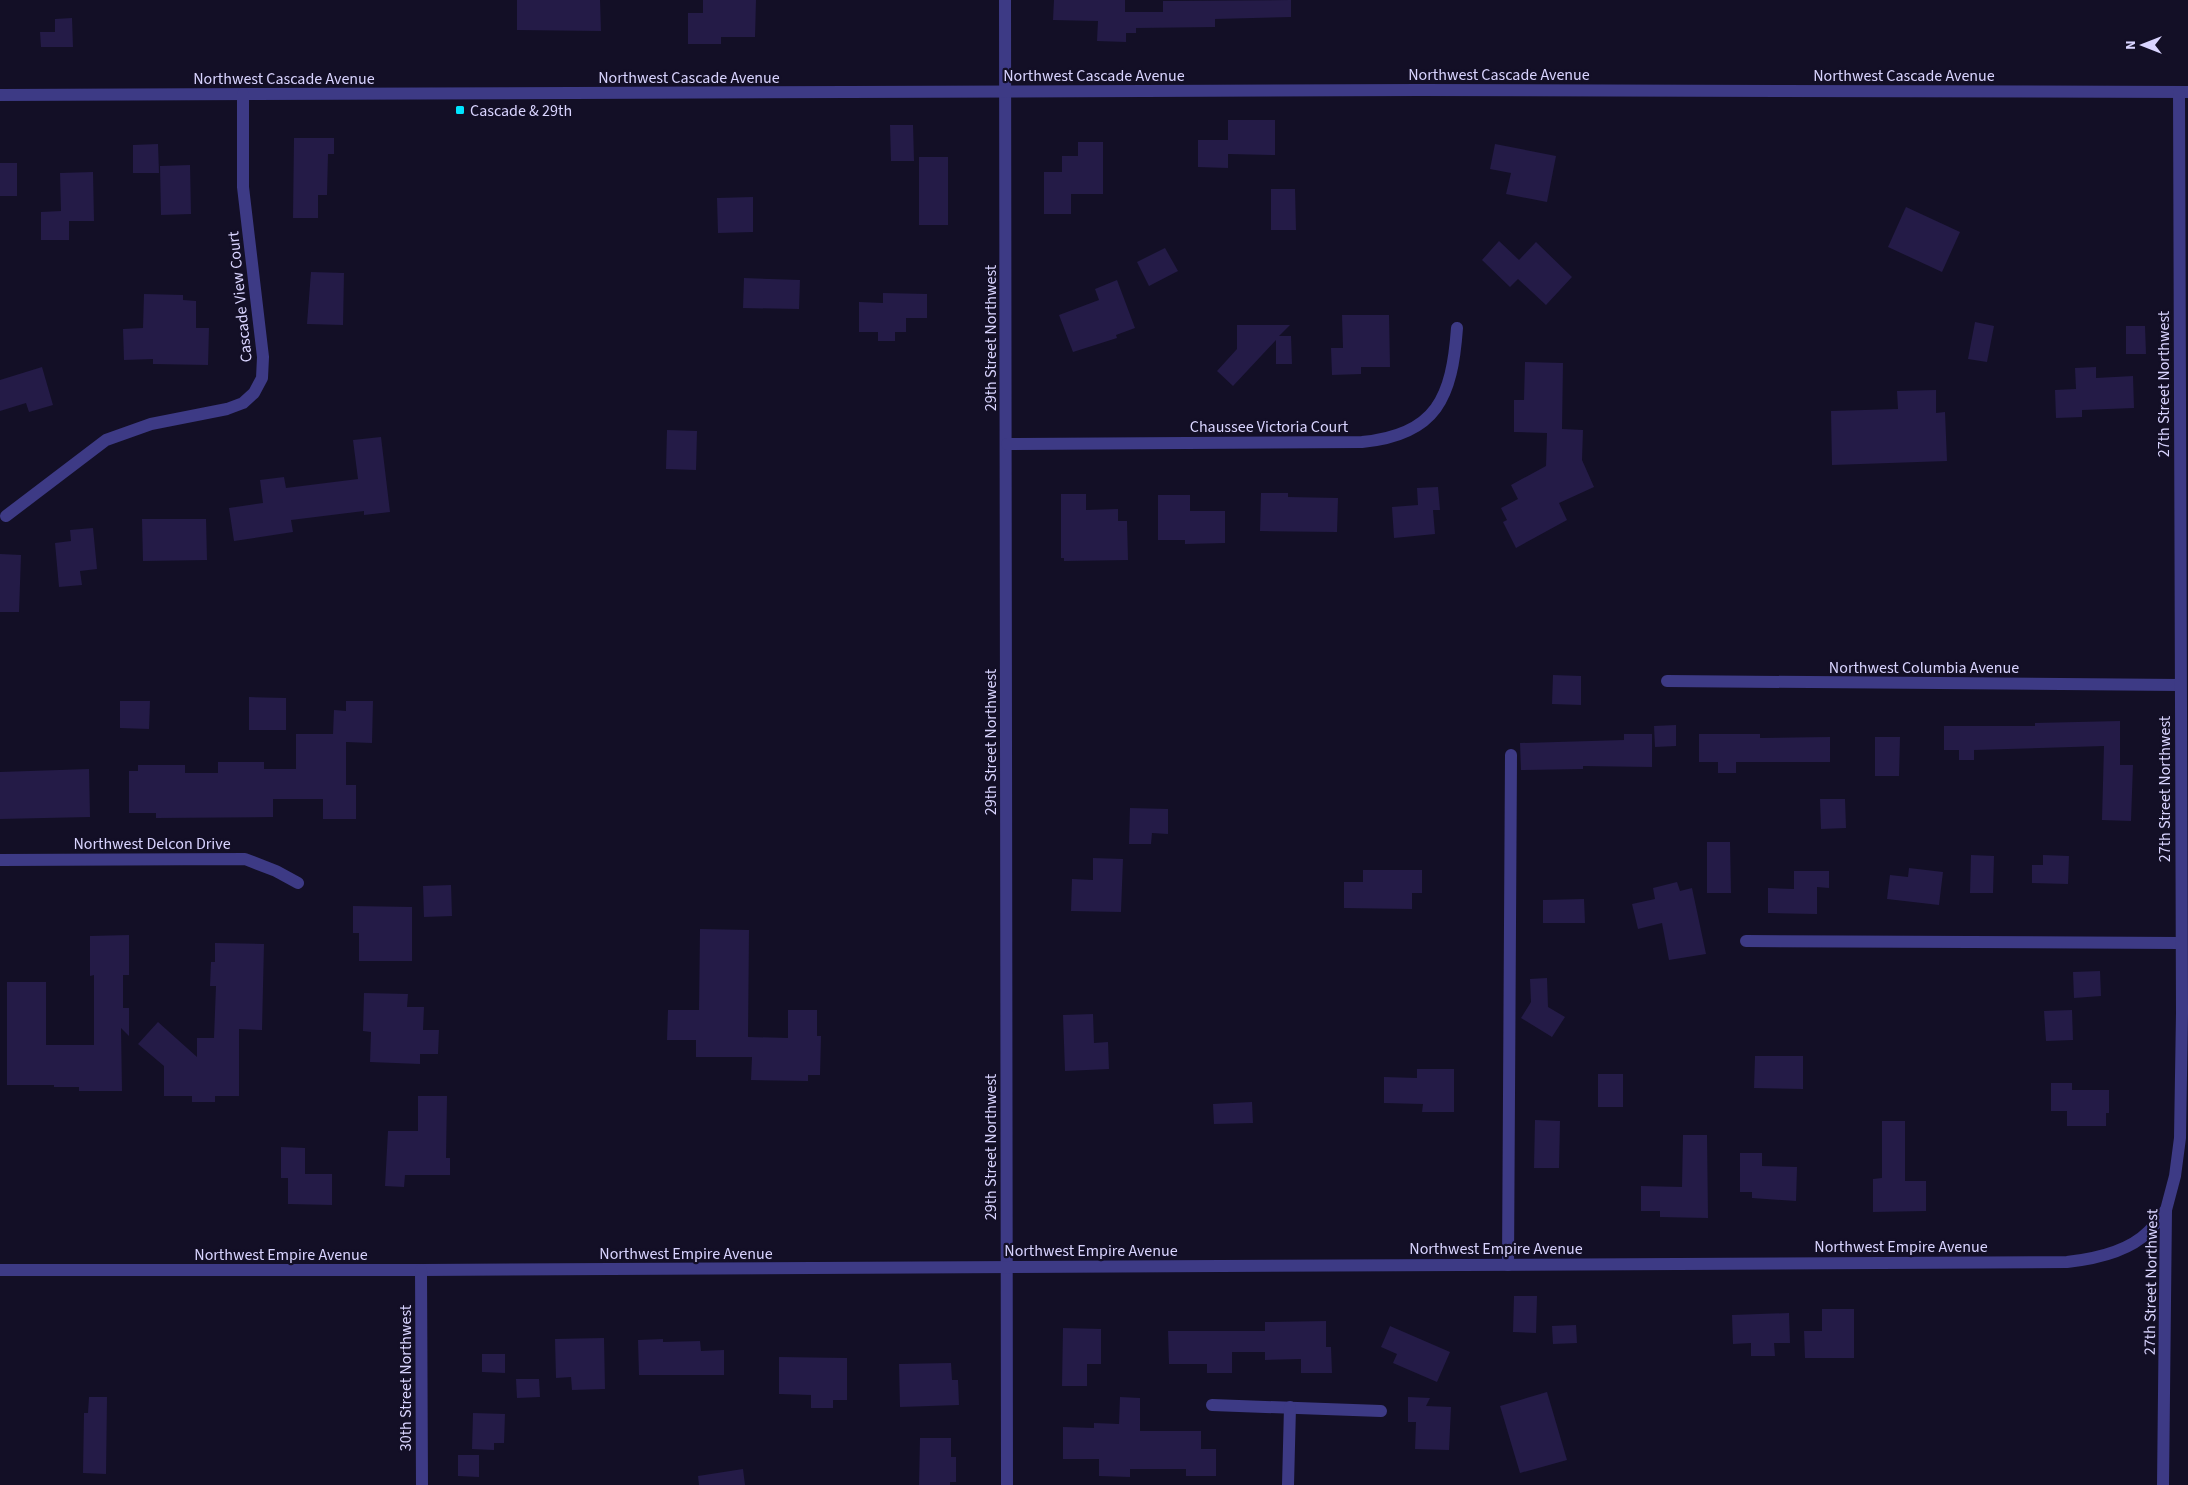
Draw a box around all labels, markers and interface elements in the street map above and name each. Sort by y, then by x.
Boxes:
north arrow [2118,20,2168,70]
text: N [2121,40,2141,50]
street label: Northwest Cascade Avenue [1408,64,1590,86]
street label: Northwest Cascade Avenue [1003,65,1185,87]
street label: Northwest Cascade Avenue [1813,65,1995,87]
street label: Northwest Cascade Avenue [598,67,780,89]
street label: Northwest Cascade Avenue [193,68,375,90]
place label: Cascade & 29th [470,100,572,122]
marker: Cascade & 29th [454,104,466,116]
street label: Cascade View Court [222,230,258,363]
street label: 29th Street Northwest [980,264,1002,411]
street label: 27th Street Northwest [2153,310,2175,457]
street label: Chaussee Victoria Court [1190,416,1349,438]
street label: Northwest Columbia Avenue [1829,657,2019,679]
street label: 29th Street Northwest [980,668,1002,815]
street label: 27th Street Northwest [2154,715,2176,862]
street label: Northwest Delcon Drive [73,833,231,855]
street label: 29th Street Northwest [980,1073,1002,1220]
street label: 27th Street Northwest [2139,1208,2163,1355]
street label: Northwest Empire Avenue [1814,1236,1988,1258]
street label: Northwest Empire Avenue [1409,1238,1583,1260]
street label: Northwest Empire Avenue [1004,1240,1178,1262]
street label: Northwest Empire Avenue [599,1243,773,1265]
street label: Northwest Empire Avenue [194,1244,368,1266]
street label: 30th Street Northwest [395,1304,417,1451]

